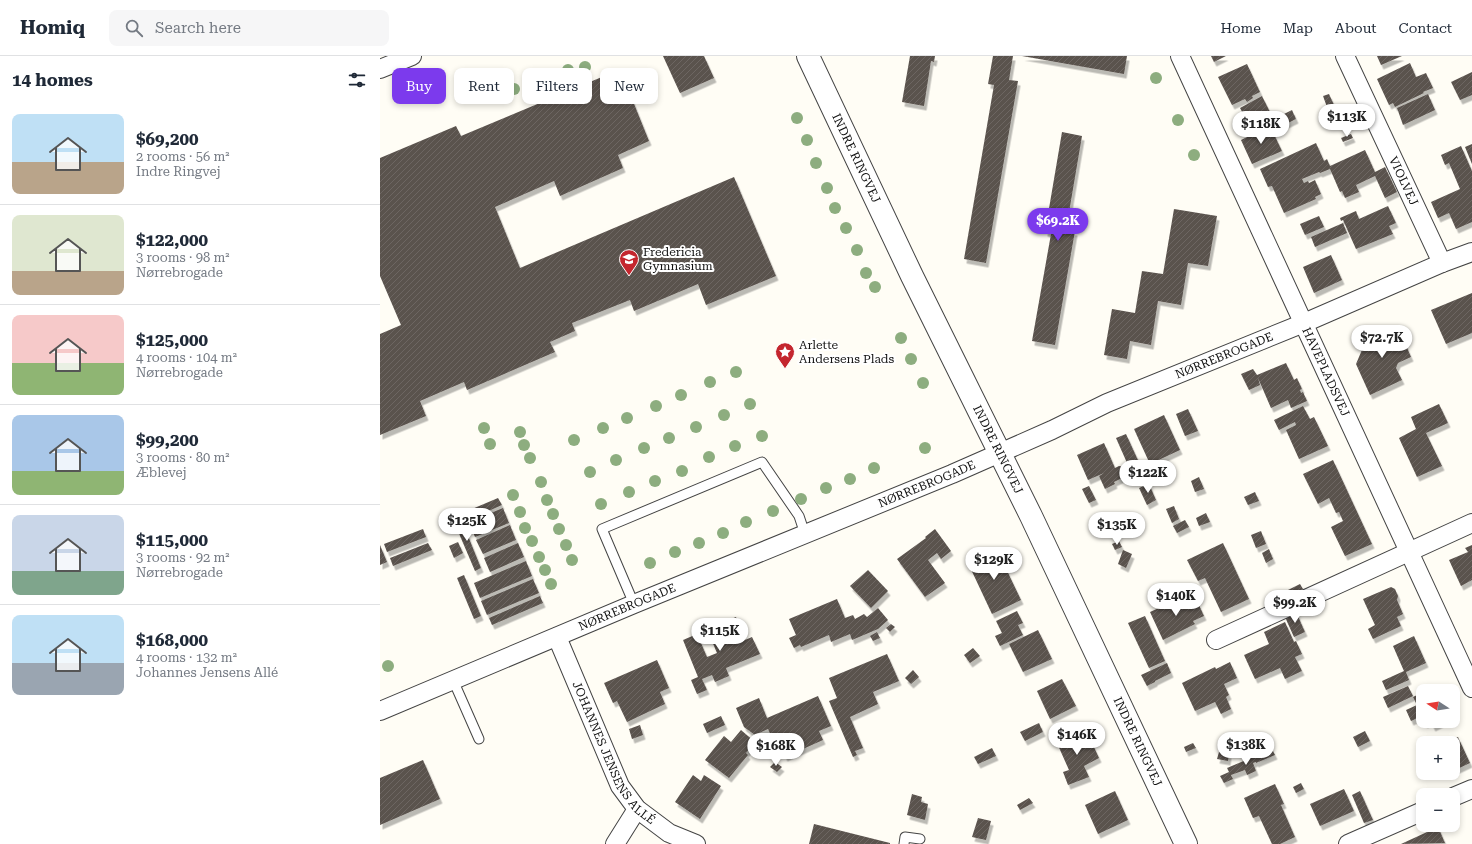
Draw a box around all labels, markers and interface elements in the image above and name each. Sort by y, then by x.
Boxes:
search box [109,10,389,46]
text: Homiq [20,16,85,39]
icon: search [123,17,145,39]
text: Search here [155,19,241,37]
text: Home [1220,20,1261,36]
text: Map [1283,20,1313,36]
text: About [1335,20,1377,36]
text: Contact [1399,20,1452,36]
chip: Buy [392,68,446,104]
chip: Rent [454,68,514,104]
chip: Filters [522,68,592,104]
chip: New [600,68,658,104]
icon: filters [346,69,368,91]
text: 14 homes [12,70,93,90]
pin: $113K [1319,104,1375,138]
text: $113K [1327,109,1367,124]
street label: INDRE RINGVEJ [829,111,883,205]
pin: $118K [1233,111,1289,145]
text: $118K [1241,116,1281,131]
text: $69,200 [136,129,199,149]
icon: home [44,130,92,178]
text: 2 rooms · 56 m² [136,149,230,164]
street label: VIOLVEJ [1386,154,1421,208]
text: Indre Ringvej [136,164,221,179]
pin: $69.2K [1025,208,1091,242]
text: $69.2K [1036,213,1080,228]
text: $122,000 [136,230,208,250]
icon: home [44,231,92,279]
place label: Fredericia Gymnasium [643,245,713,273]
school or university icon: Fredericia Gymnasium [618,248,640,276]
text: 3 rooms · 98 m² [136,250,230,265]
text: Nørrebrogade [136,265,223,280]
street label: HAVEPLADSVEJ [1299,325,1353,419]
pin: $72.7K [1349,325,1415,359]
street label: NØRREBROGADE [1173,329,1275,382]
text: $125,000 [136,330,208,350]
text: $72.7K [1360,330,1404,345]
icon: home [44,331,92,379]
place label: Arlette Andersens Plads [799,338,894,366]
place icon: Arlette Andersens Plads [774,341,796,369]
text: 4 rooms · 104 m² [136,350,237,365]
text: Nørrebrogade [136,365,223,380]
street label: INDRE RINGVEJ [970,403,1026,496]
text: $99,200 [136,430,199,450]
icon: home [44,431,92,479]
text: 3 rooms · 80 m² [136,450,230,465]
street label: NØRREBROGADE [876,458,978,510]
pin: $122K [1120,460,1176,494]
text: Æblevej [136,465,187,480]
text: $122K [1128,465,1168,480]
pin: $125K [439,508,495,542]
pin: $135K [1089,512,1145,546]
text: $125K [447,513,487,528]
text: $135K [1097,517,1137,532]
text: $115,000 [136,530,208,550]
icon: home [44,531,92,579]
pin: $129K [966,547,1022,581]
text: 3 rooms · 92 m² [136,550,230,565]
text: $129K [974,552,1014,567]
text: Nørrebrogade [136,565,223,580]
street label: NØRREBROGADE [576,581,678,634]
pin: $140K [1148,583,1204,617]
text: $140K [1156,588,1196,603]
pin: $99.2K [1262,590,1328,624]
text: $99.2K [1273,595,1317,610]
pin: $115K [692,618,748,652]
text: $115K [700,623,740,638]
text: $168,000 [136,630,208,650]
icon: home [44,631,92,679]
text: 4 rooms · 132 m² [136,650,237,665]
text: Johannes Jensens Allé [136,665,278,680]
street label: JOHANNES JENSENS ALLÉ [570,679,658,827]
north arrow [1416,684,1460,728]
map controls [1416,684,1460,832]
street label: INDRE RINGVEJ [1111,695,1165,789]
pin: $146K [1049,722,1105,756]
text: $146K [1057,727,1097,742]
pin: $138K [1218,732,1274,766]
pin: $168K [748,733,804,767]
button: + [1416,736,1460,780]
text: $138K [1226,737,1266,752]
text: $168K [756,738,796,753]
button: − [1416,788,1460,832]

